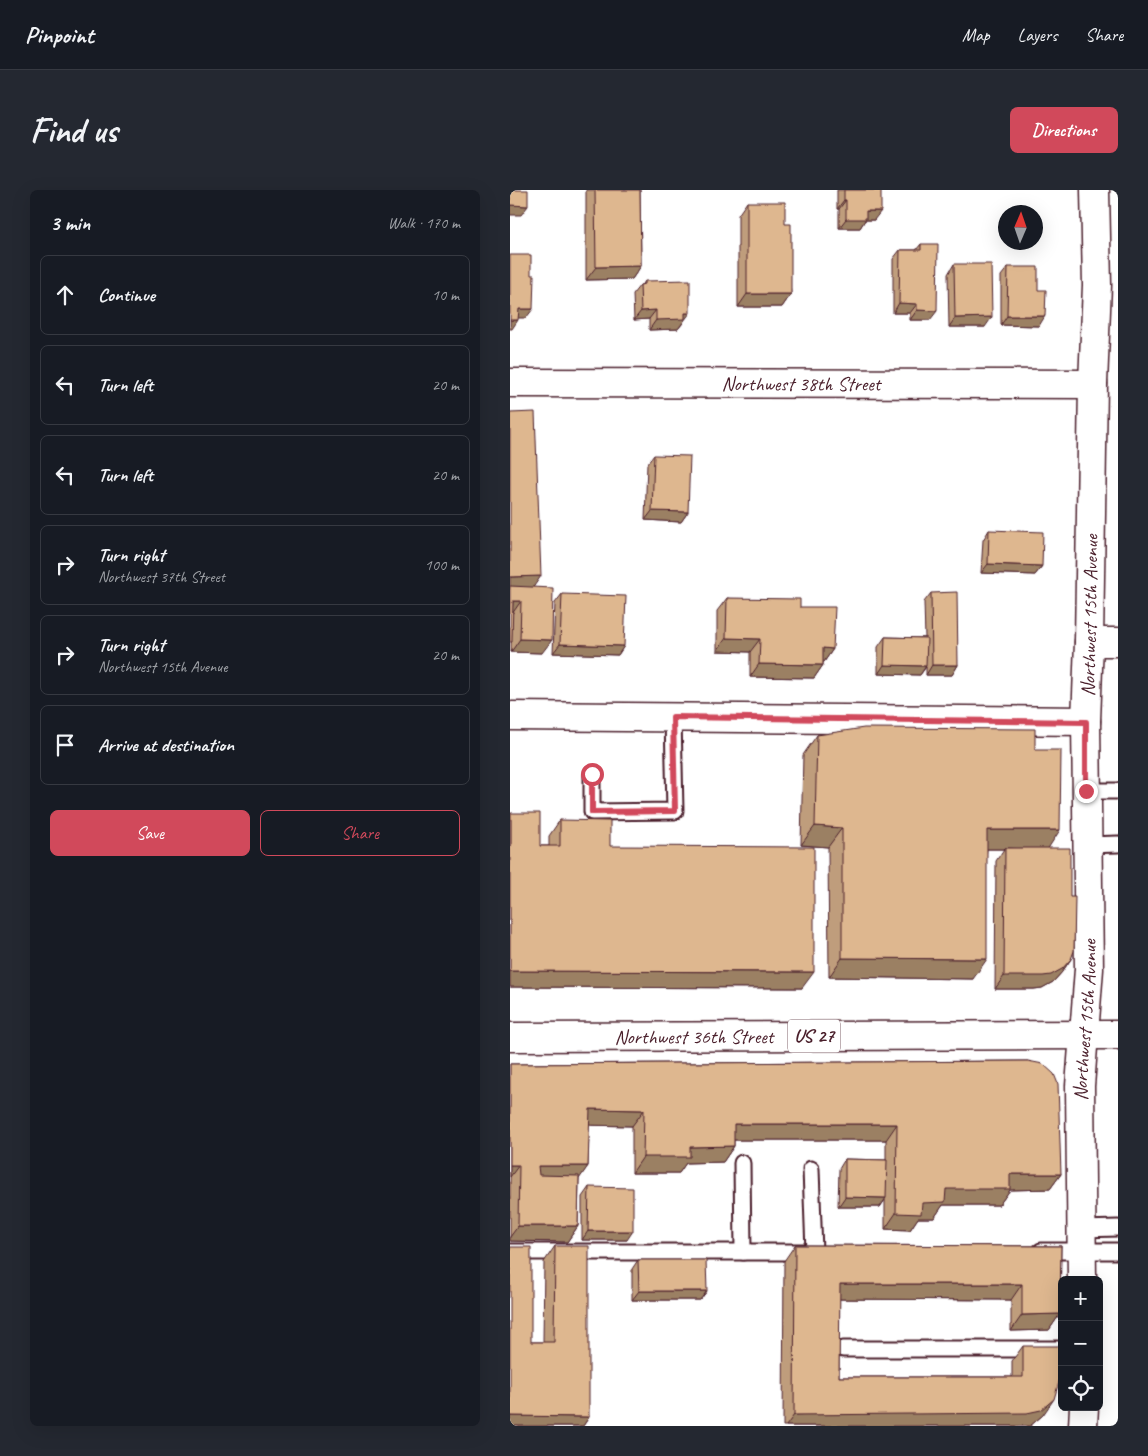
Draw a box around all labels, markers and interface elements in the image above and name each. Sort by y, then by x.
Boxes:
text: Pinpoint [25,20,94,50]
text: Map [962,24,990,46]
text: Layers [1018,24,1057,46]
text: Share [1085,24,1123,46]
button: Directions [1010,107,1118,153]
text: Find us [30,108,117,153]
north arrow [998,205,1043,250]
text: 3 min [50,210,90,236]
text: Walk · 170 m [388,213,460,233]
icon: ahead [51,281,79,309]
text: Continue [98,283,155,307]
text: 10 m [432,285,459,305]
icon: left [51,371,79,399]
street label: Northwest 38th Street [722,371,883,396]
text: Turn left [98,373,153,397]
text: 20 m [432,375,459,395]
icon: left [51,461,79,489]
text: Turn left [98,463,153,487]
text: 20 m [432,465,459,485]
street label: Northwest 15th Avenue [1074,533,1103,697]
text: Turn right [98,543,165,567]
icon: right [51,551,79,579]
text: 100 m [425,555,459,575]
text: Northwest 37th Street [98,567,225,587]
text: Turn right [98,633,165,657]
icon: right [51,641,79,669]
text: 20 m [432,645,459,665]
text: Northwest 15th Avenue [98,657,227,677]
icon: arrive [51,731,79,759]
text: Arrive at destination [98,733,234,757]
route start [581,763,604,786]
route end [1075,780,1098,803]
button: Save [50,810,250,856]
button: Share [260,810,460,856]
street label: Northwest 15th Avenue [1067,938,1102,1101]
road number: US 27 [788,1019,840,1052]
street label: Northwest 36th Street [615,1024,776,1049]
map controls [1058,1276,1103,1411]
button: + [1058,1276,1103,1321]
button: − [1058,1321,1103,1366]
button: locate [1058,1366,1103,1411]

